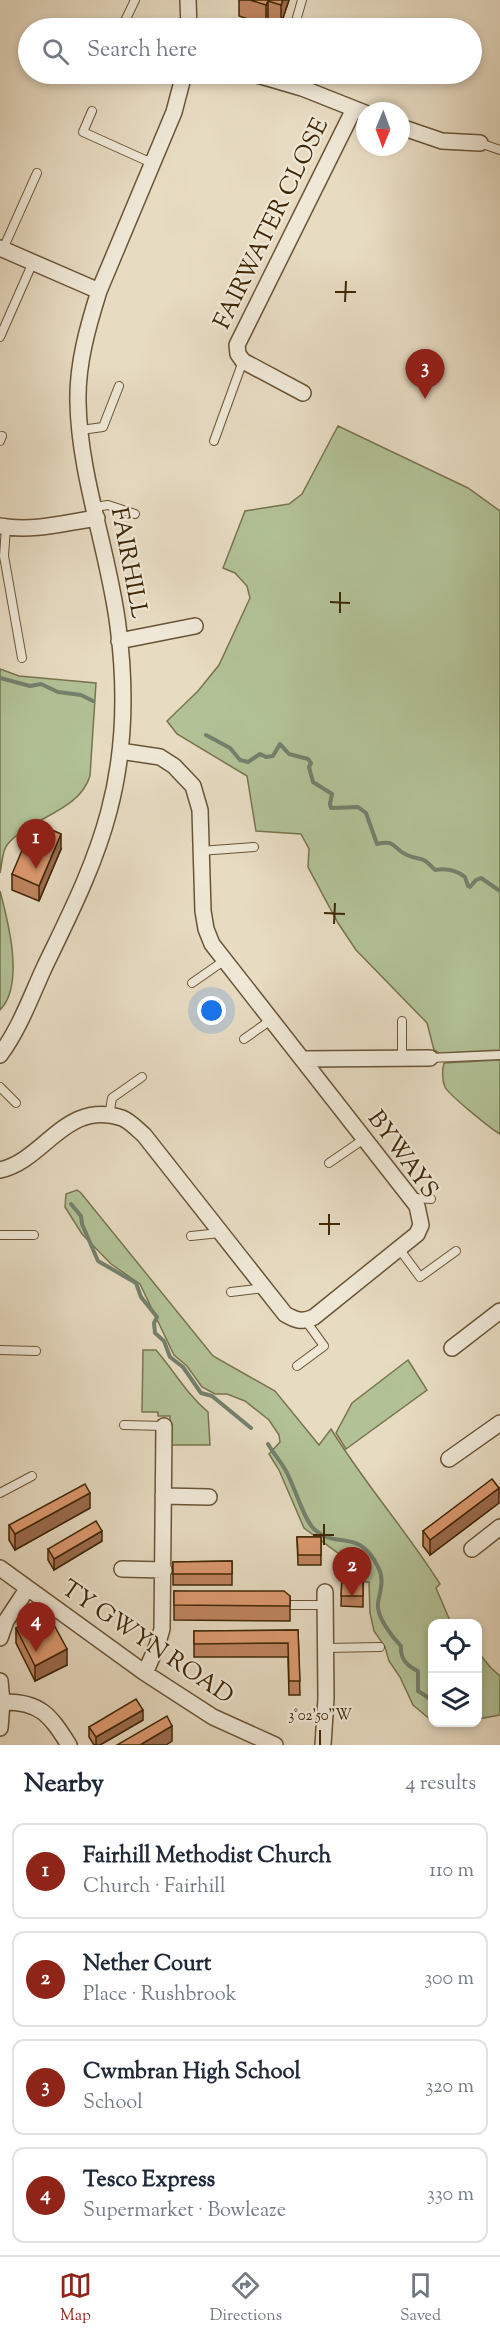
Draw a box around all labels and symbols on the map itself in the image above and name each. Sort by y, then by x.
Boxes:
north arrow [356,102,410,156]
street label: FAIRWATER CLOSE [206,112,338,335]
pin: 3 [406,350,444,399]
street label: FAIRHILL [101,505,155,621]
pin: 1 [16,820,56,869]
your location [197,996,226,1025]
street label: BYWAYS [358,1104,446,1206]
pin: 2 [332,1548,372,1597]
street label: TY GWYN ROAD [54,1573,240,1713]
pin: 4 [16,1602,56,1652]
text: 3°02'50"W [288,1706,352,1727]

